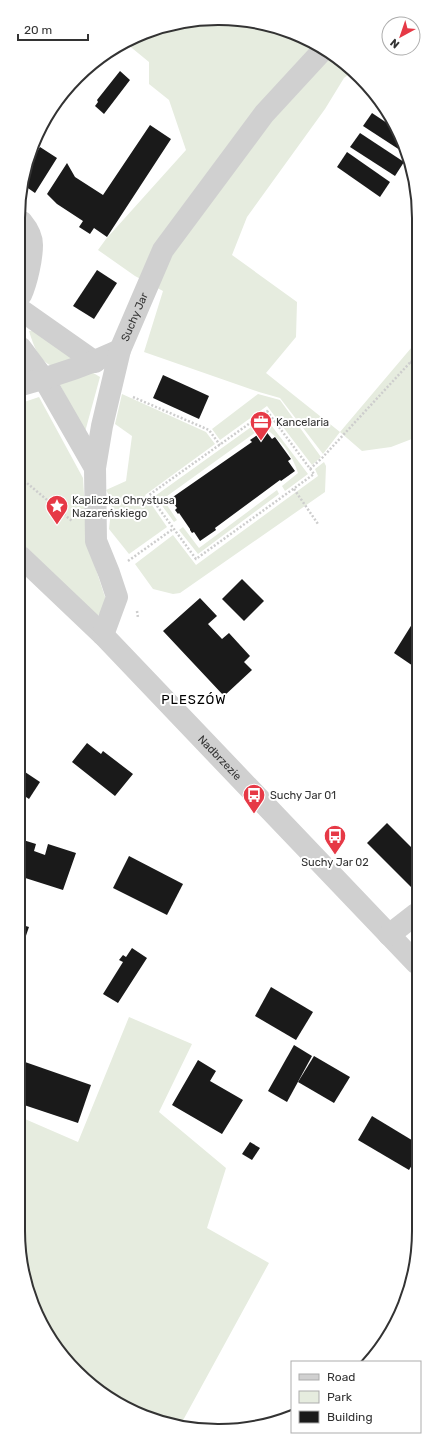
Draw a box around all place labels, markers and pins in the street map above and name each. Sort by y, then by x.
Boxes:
office icon: Kancelaria [248,409,274,442]
place label: Kancelaria [276,416,329,429]
place icon: Kapliczka Chrystusa Nazareńskiego [44,493,70,526]
place label: Kapliczka Chrystusa Nazareńskiego [72,494,175,520]
bus stop icon: Suchy Jar 01 [241,782,267,815]
place label: Suchy Jar 01 [270,789,336,802]
bus stop icon: Suchy Jar 02 [322,823,348,856]
place label: Suchy Jar 02 [301,856,369,869]

